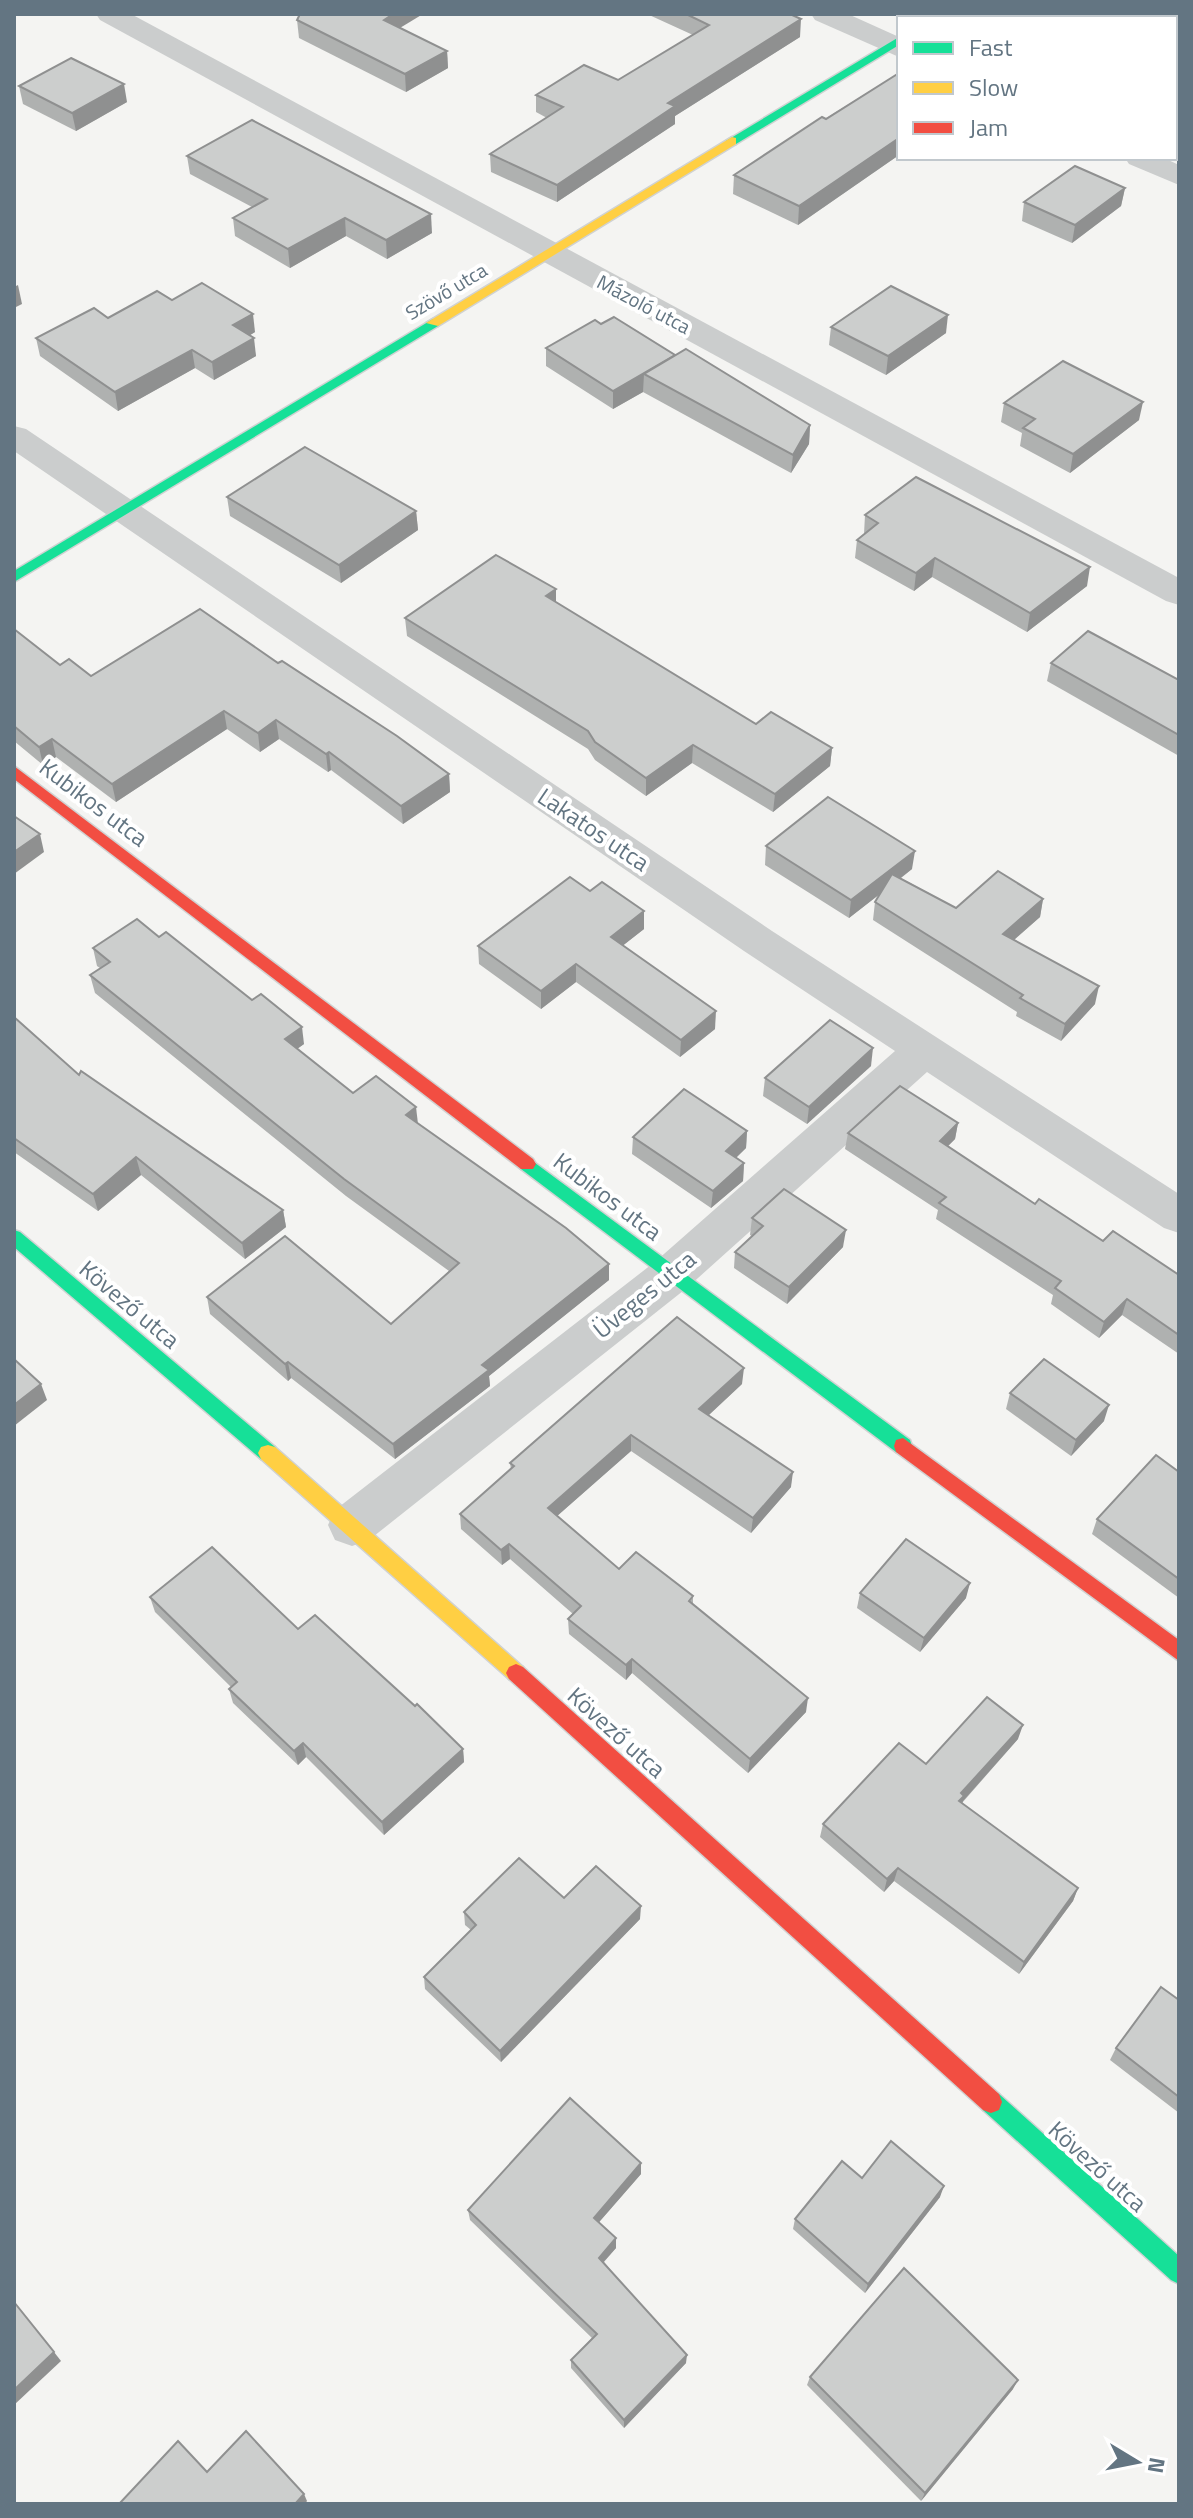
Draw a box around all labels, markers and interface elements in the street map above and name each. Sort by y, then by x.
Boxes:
legend [897,16,1177,160]
text: Fast [969,29,1013,65]
text: Slow [969,69,1018,105]
text: Jam [969,109,1008,145]
street label: Szövő utca [399,254,493,328]
street label: Mázoló utca [592,266,696,342]
street label: Kubikos utca [32,749,156,855]
street label: Lakatos utca [531,778,657,880]
street label: Kubikos utca [546,1143,670,1249]
street label: Üveges utca [585,1241,703,1347]
street label: Kövező utca [72,1251,188,1357]
street label: Kövező utca [560,1678,674,1786]
street label: Kövező utca [1041,2112,1155,2220]
north arrow [1097,2422,1177,2502]
text: N [1139,2455,1175,2476]

